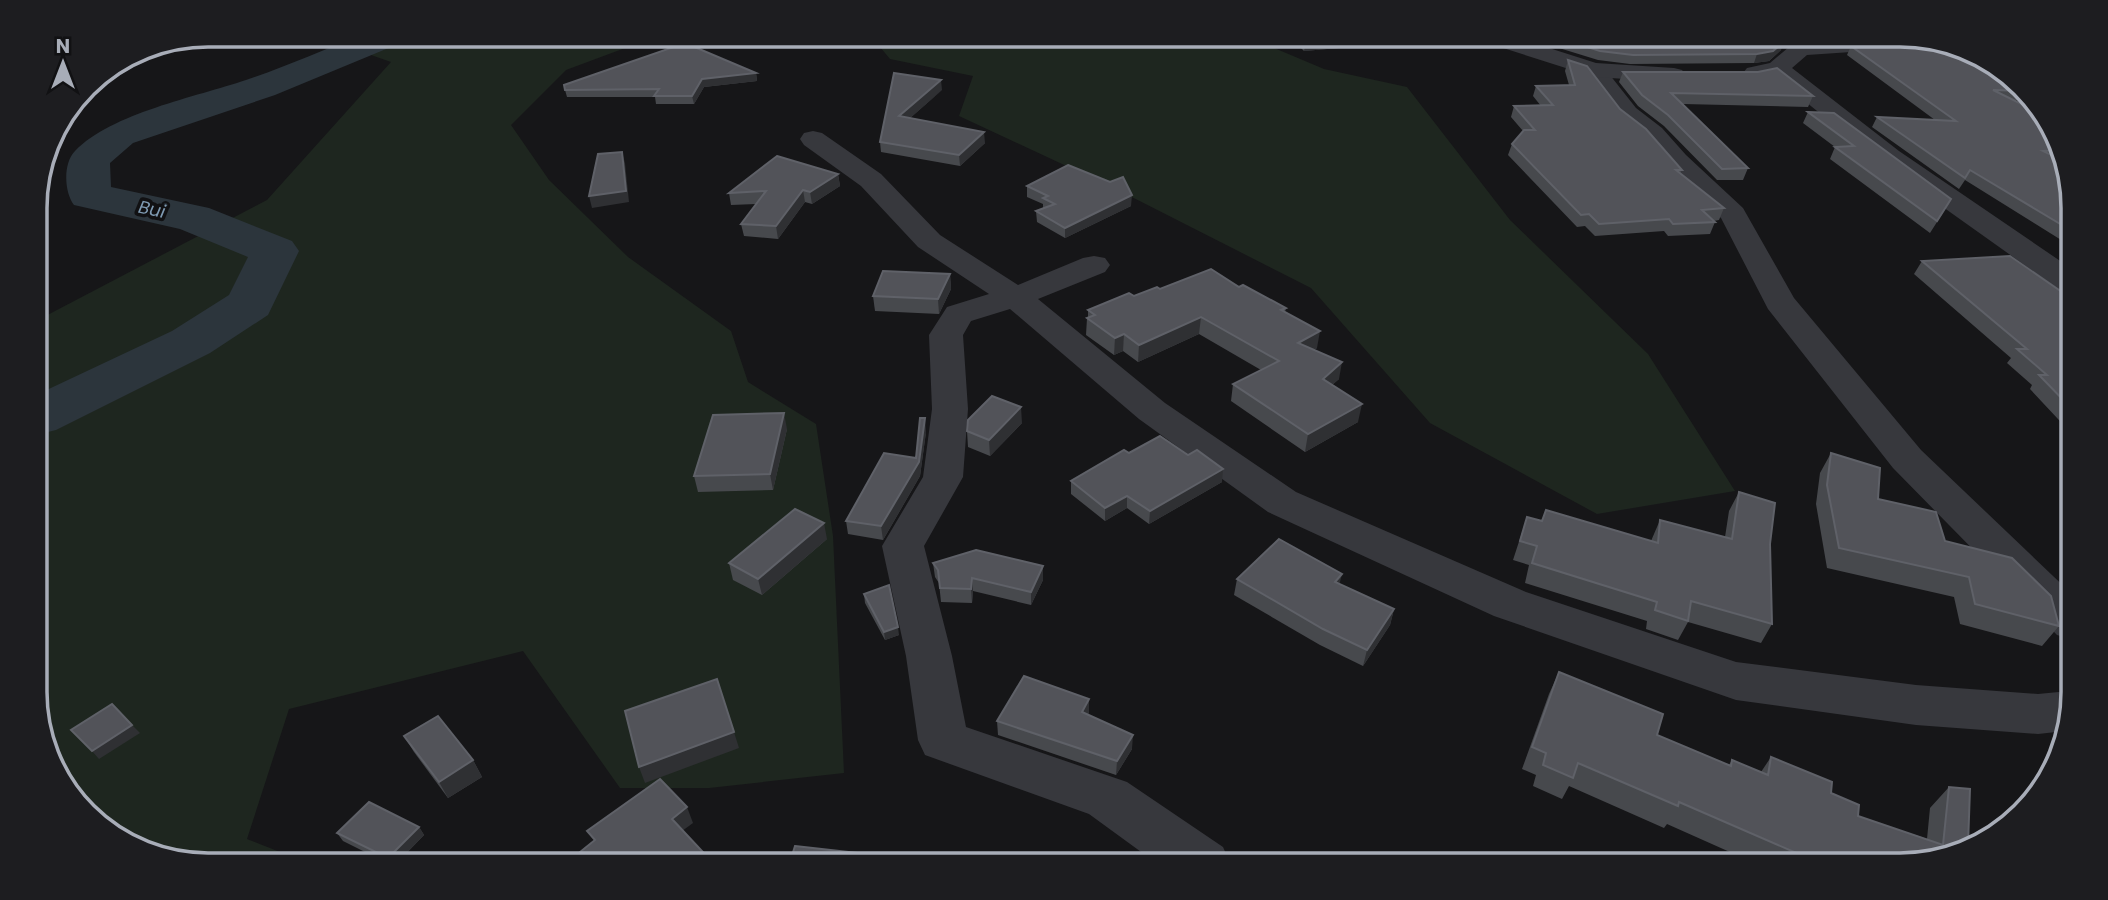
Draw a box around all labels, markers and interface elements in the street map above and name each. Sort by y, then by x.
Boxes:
north arrow [28,28,98,98]
text: N [56,33,70,60]
water label: Bui [136,194,168,224]

